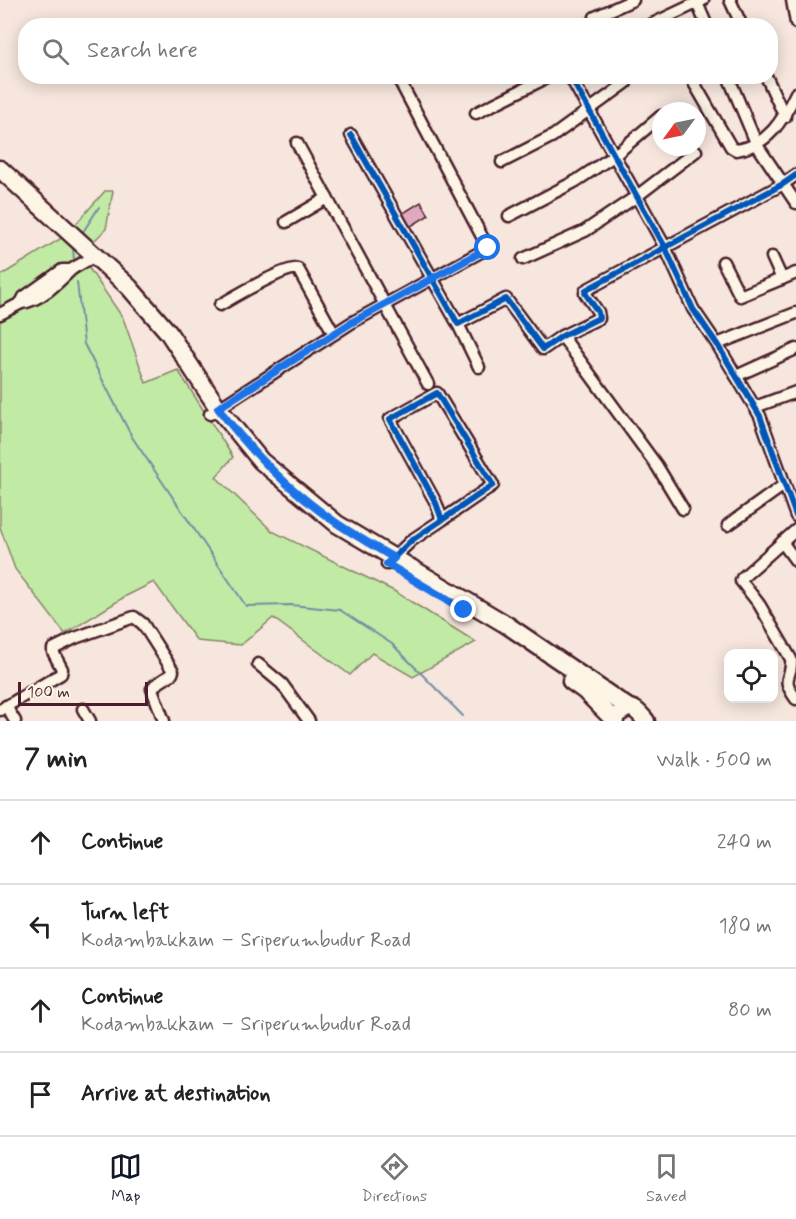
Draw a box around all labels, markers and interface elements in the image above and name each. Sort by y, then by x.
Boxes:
search box [18,18,778,84]
icon: search [39,35,72,68]
text: Search here [87,37,198,65]
north arrow [652,102,706,156]
route start [474,234,500,260]
route end [450,596,476,622]
map controls [724,649,778,703]
button: locate [724,649,778,703]
scale bar [18,679,148,706]
text: 100 m [27,682,70,703]
text: 7 min [24,743,88,777]
text: Walk · 500 m [657,747,772,774]
icon: ahead [24,826,57,859]
text: Continue [81,828,163,856]
text: 240 m [717,829,772,856]
text: Turn left [81,899,169,927]
icon: left [24,910,57,943]
text: 180 m [719,913,772,940]
text: Kodambakkam – Sriperumbudur Road [81,927,411,954]
text: Continue [81,983,163,1011]
icon: ahead [24,994,57,1027]
text: 80 m [728,997,772,1024]
text: Kodambakkam – Sriperumbudur Road [81,1011,411,1038]
icon: arrive [24,1078,57,1111]
text: Arrive at destination [81,1080,271,1108]
tab: Map [109,1150,142,1207]
tab: Directions [361,1150,427,1207]
tab: Saved [646,1150,687,1207]

